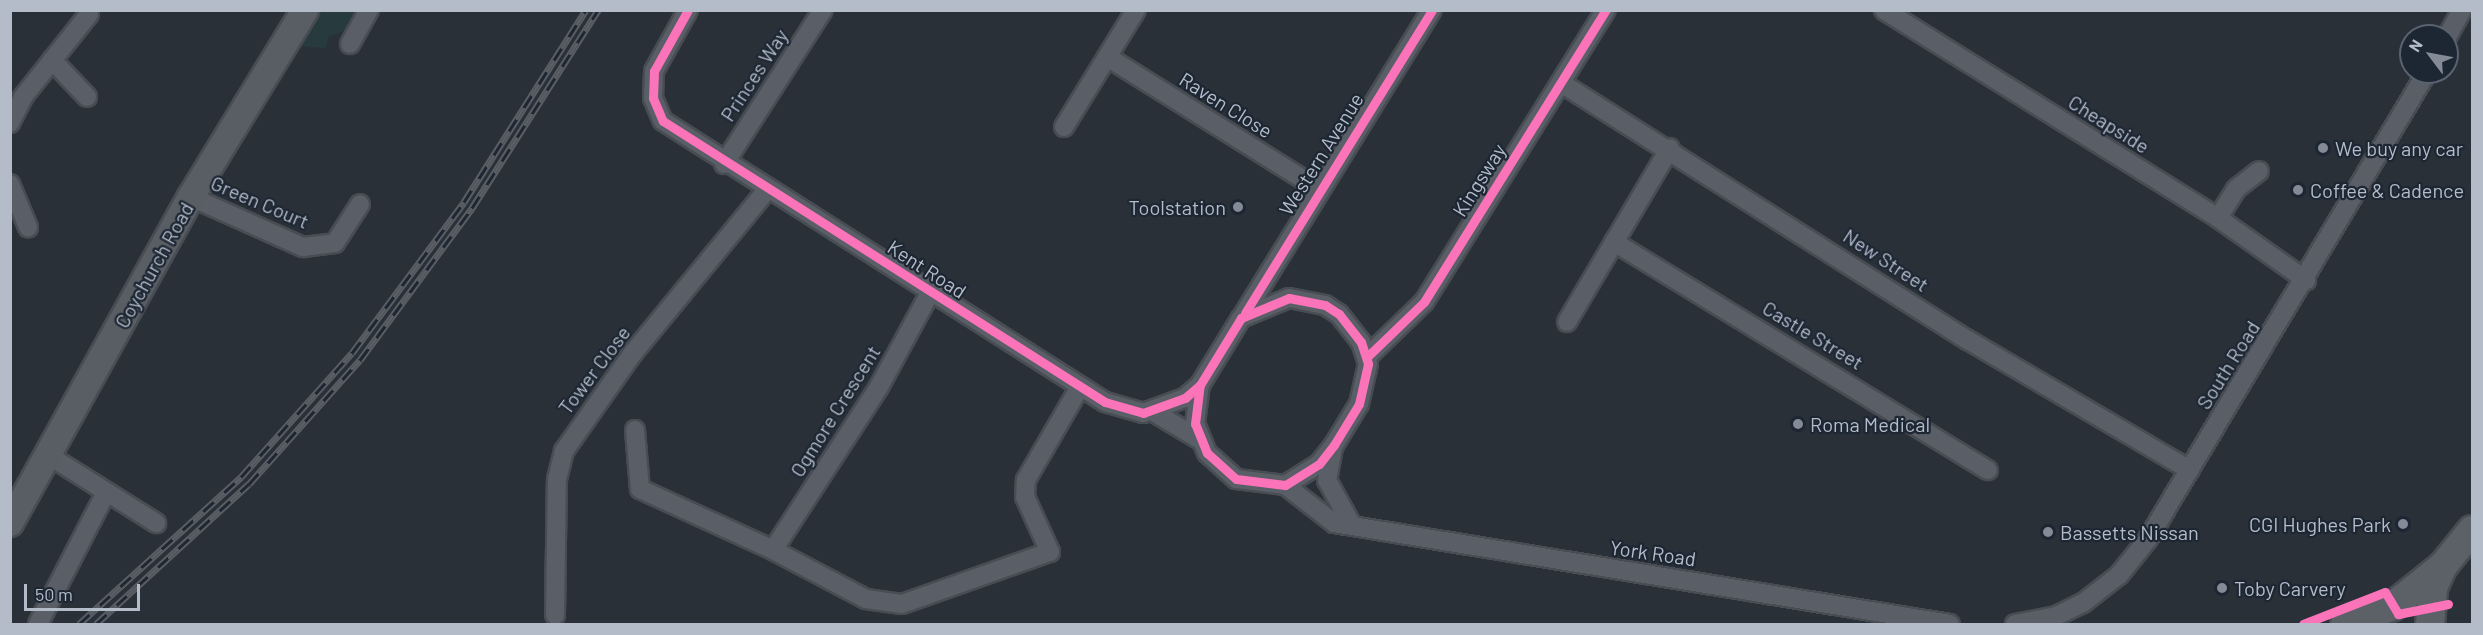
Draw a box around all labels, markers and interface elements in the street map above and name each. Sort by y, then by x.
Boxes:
street label: Princes Way [715,24,793,126]
north arrow [2399,24,2459,84]
text: N [2404,36,2426,55]
street label: Raven Close [1175,67,1277,143]
street label: Western Avenue [1274,88,1368,220]
street label: Cheapside [2064,90,2154,158]
place label: We buy any car [2335,136,2463,160]
street label: Kingsway [1447,139,1511,221]
marker: We buy any car [2316,141,2330,155]
street label: Green Court [207,171,313,233]
place label: Coffee & Cadence [2310,178,2464,202]
marker: Coffee & Cadence [2291,183,2305,197]
place label: Toolstation [1129,195,1226,219]
street label: Coychurch Road [110,198,198,332]
marker: Toolstation [1231,200,1245,214]
street label: New Street [1839,224,1933,296]
street label: Kent Road [883,235,971,303]
street label: Castle Street [1758,296,1868,374]
street label: South Road [2191,316,2265,414]
street label: Tower Close [553,321,635,419]
street label: Ogmore Crescent [785,341,885,481]
place label: Roma Medical [1810,412,1930,436]
marker: Roma Medical [1791,417,1805,431]
place label: CGI Hughes Park [2249,512,2391,536]
marker: CGI Hughes Park [2396,517,2410,531]
place label: Bassetts Nissan [2060,520,2199,544]
marker: Bassetts Nissan [2041,525,2055,539]
street label: York Road [1608,535,1698,571]
scale bar [27,572,142,610]
place label: Toby Carvery [2234,576,2346,600]
marker: Toby Carvery [2215,581,2229,595]
text: 50 m [35,583,73,605]

